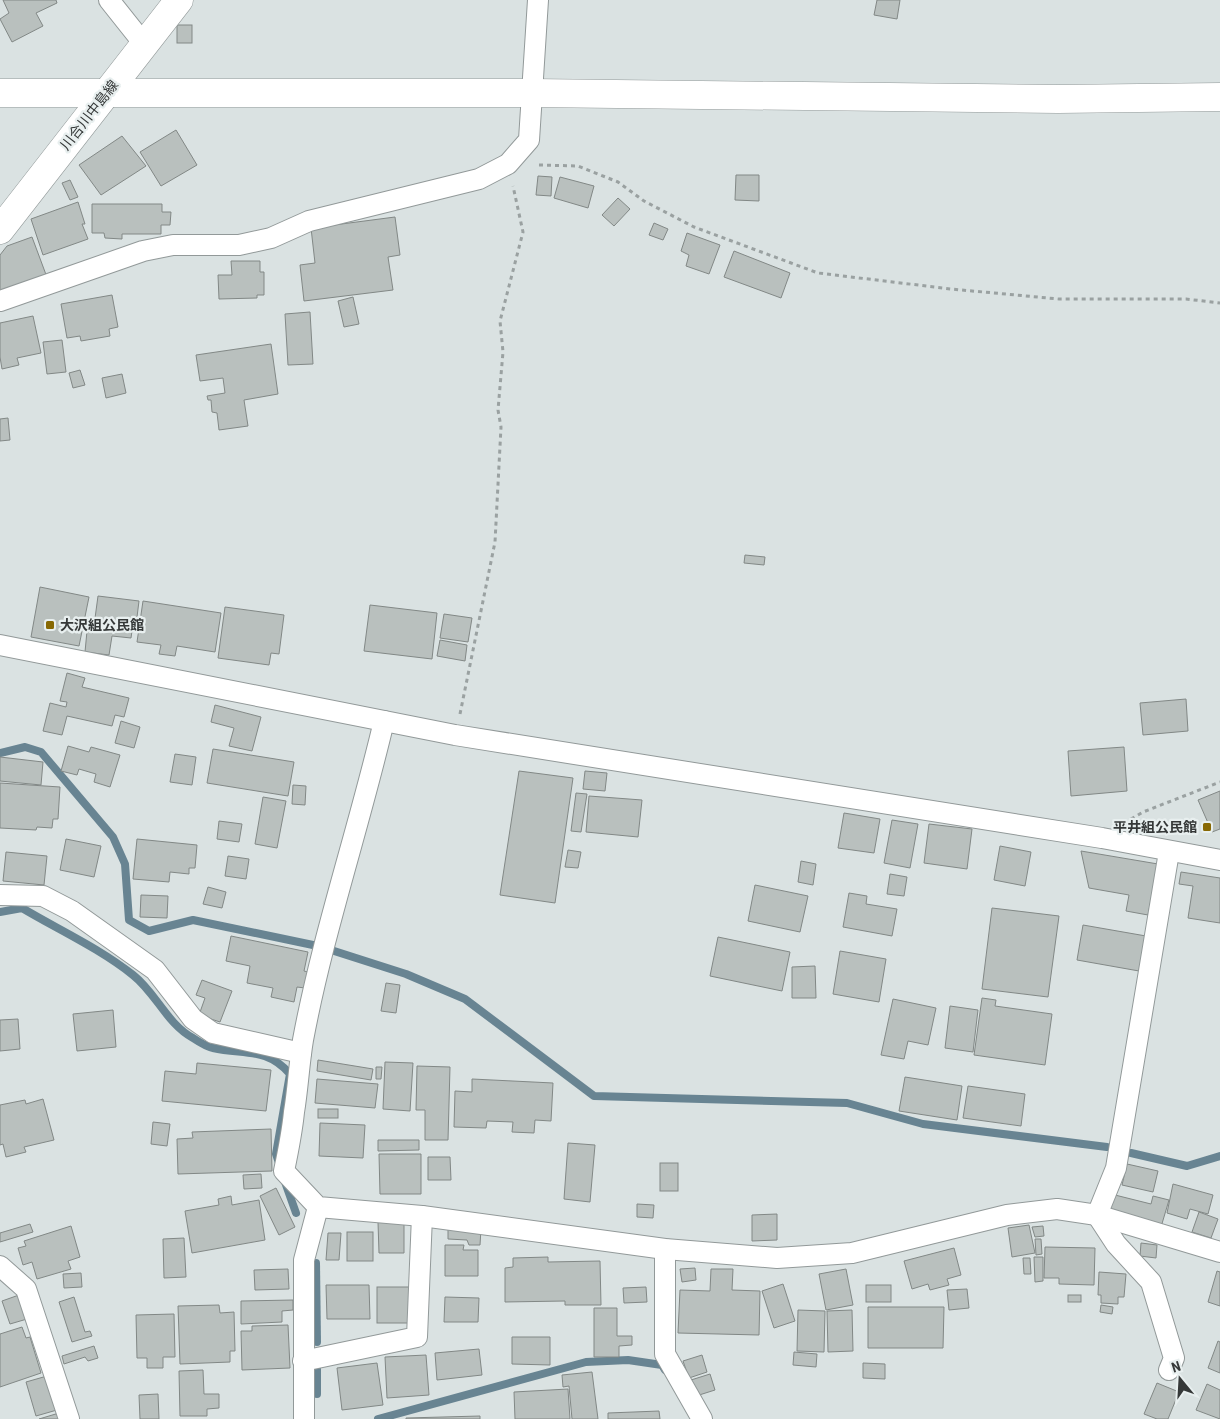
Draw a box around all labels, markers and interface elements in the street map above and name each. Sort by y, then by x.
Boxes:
street label: 川合川中島線 [57,77,121,153]
place label: 大沢組公民館 [60,617,144,633]
marker: 大沢組公民館 [44,619,56,631]
place label: 平井組公民館 [1113,819,1197,835]
marker: 平井組公民館 [1201,821,1213,833]
north arrow [1155,1354,1205,1404]
text: N [1169,1358,1183,1376]

